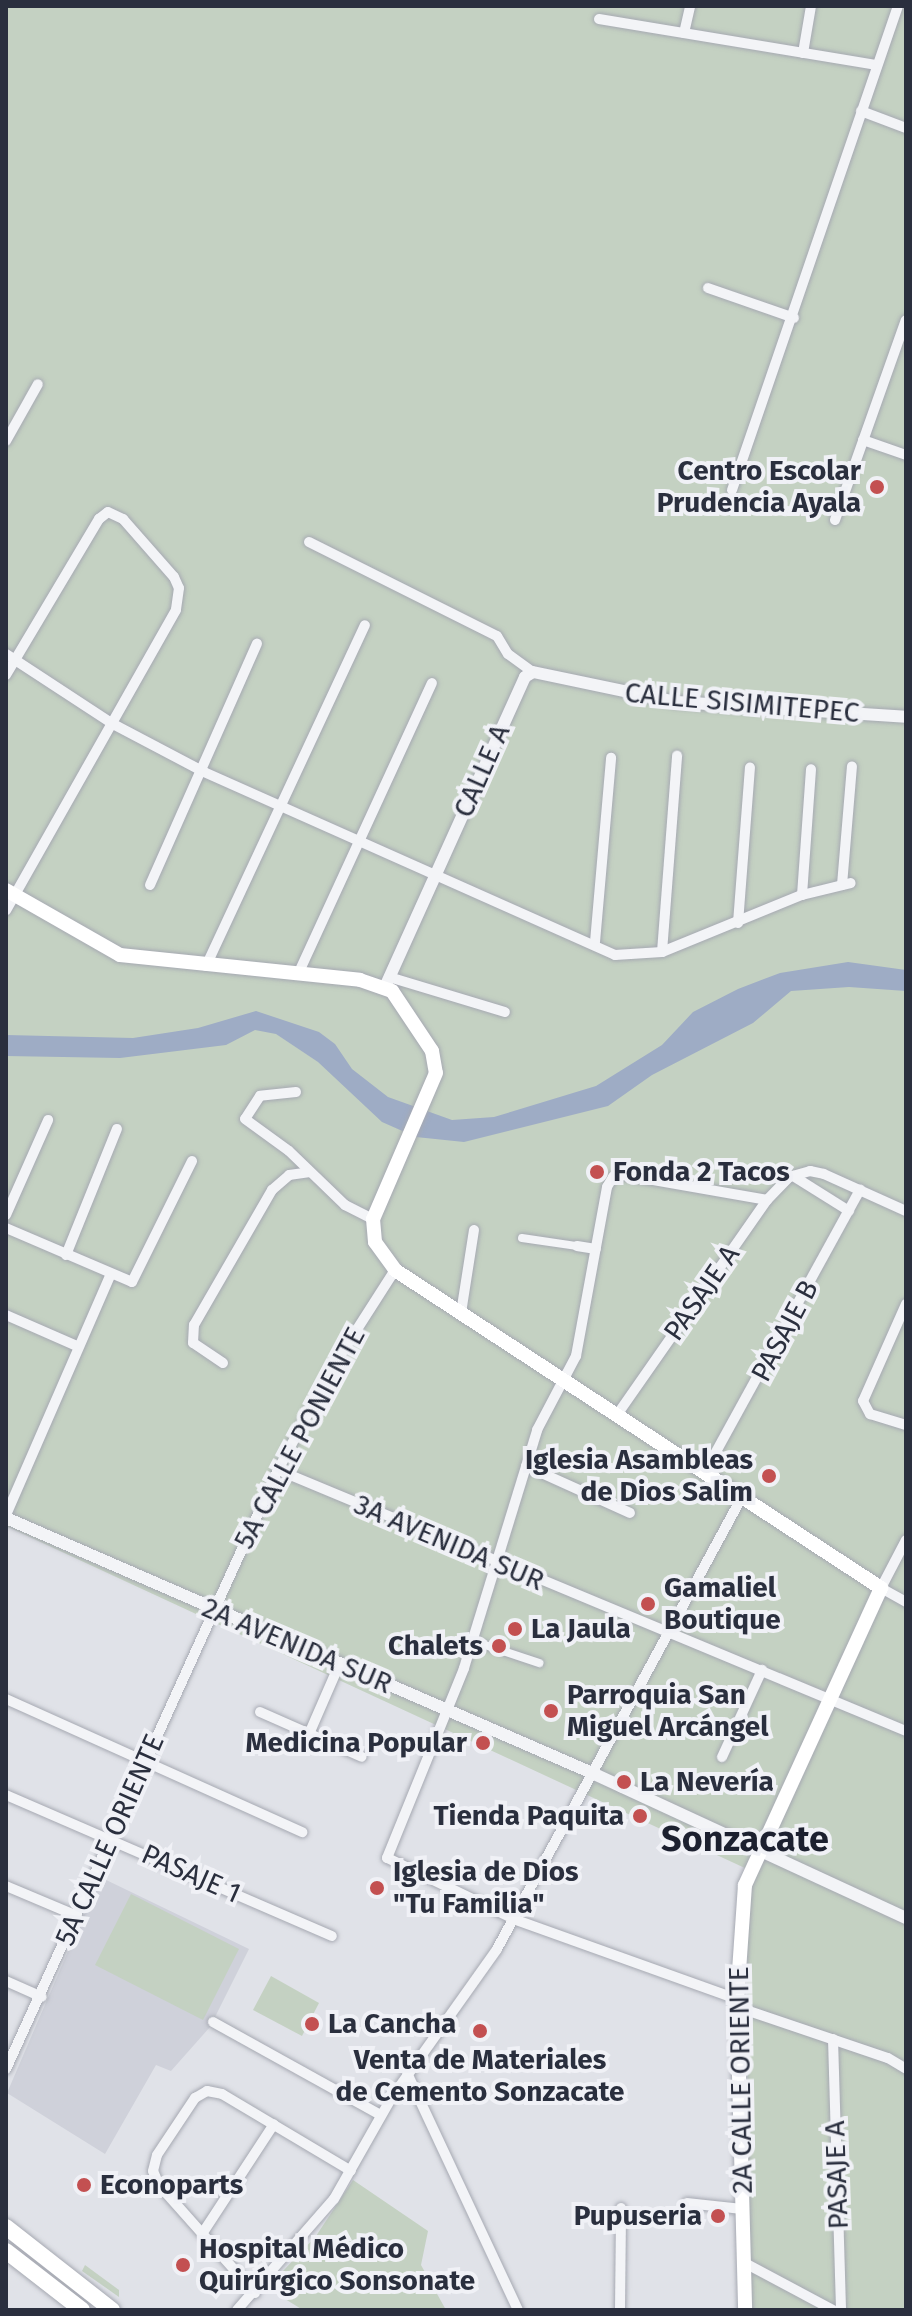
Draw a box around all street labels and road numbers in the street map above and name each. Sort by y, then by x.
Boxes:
street label: CALLE SISIMITEPEC [623,676,861,730]
street label: CALLE A [447,719,517,823]
street label: PASAJE A [657,1239,747,1347]
street label: PASAJE B [744,1275,826,1387]
street label: 5A CALLE PONIENTE [227,1321,373,1555]
street label: 3A AVENIDA SUR [349,1488,549,1598]
street label: 2A AVENIDA SUR [197,1591,397,1701]
street label: 5A CALLE ORIENTE [48,1729,172,1951]
street label: PASAJE 1 [136,1837,246,1911]
street label: 2A CALLE ORIENTE [722,1966,760,2194]
street label: PASAJE A [818,2120,856,2230]

